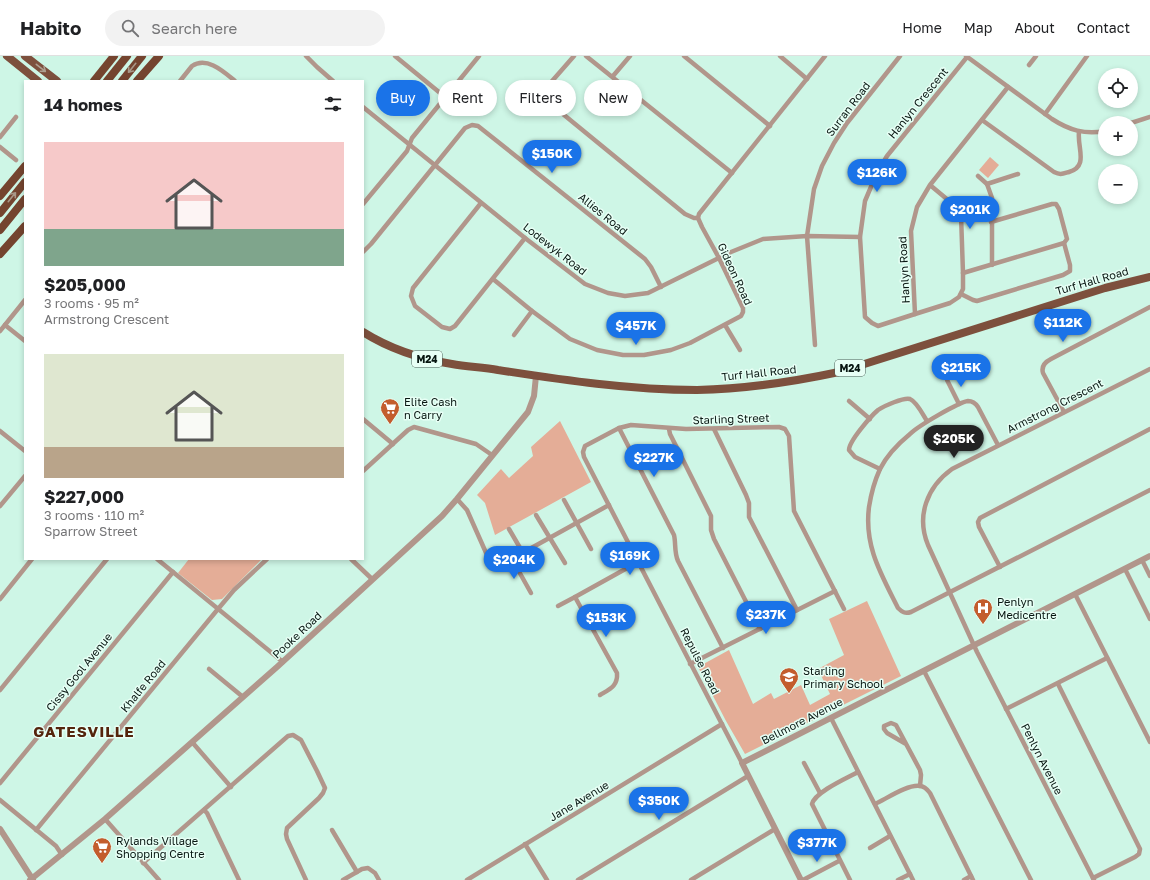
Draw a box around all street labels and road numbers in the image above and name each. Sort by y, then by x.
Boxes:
street label: Hanlyn Crescent [885,65,950,141]
street label: Surran Road [823,79,872,139]
street label: Allies Road [576,190,630,237]
street label: Lodewyk Road [521,220,590,277]
street label: Hanlyn Road [895,236,912,304]
street label: Gideon Road [715,241,755,307]
street label: Turf Hall Road [1054,264,1130,297]
road number: M24 [412,351,442,367]
road number: M24 [835,360,865,376]
street label: Turf Hall Road [721,362,797,383]
street label: Armstrong Crescent [1005,376,1105,435]
street label: Starling Street [692,411,770,426]
street label: Pooke Road [269,609,324,661]
street label: Repulse Road [678,625,723,696]
street label: Cissy Gool Avenue [43,630,114,713]
street label: Khalfe Road [117,657,168,715]
street label: Bellmore Avenue [759,695,844,747]
street label: Penlyn Avenue [1019,721,1066,796]
street label: Jane Avenue [547,778,611,823]

